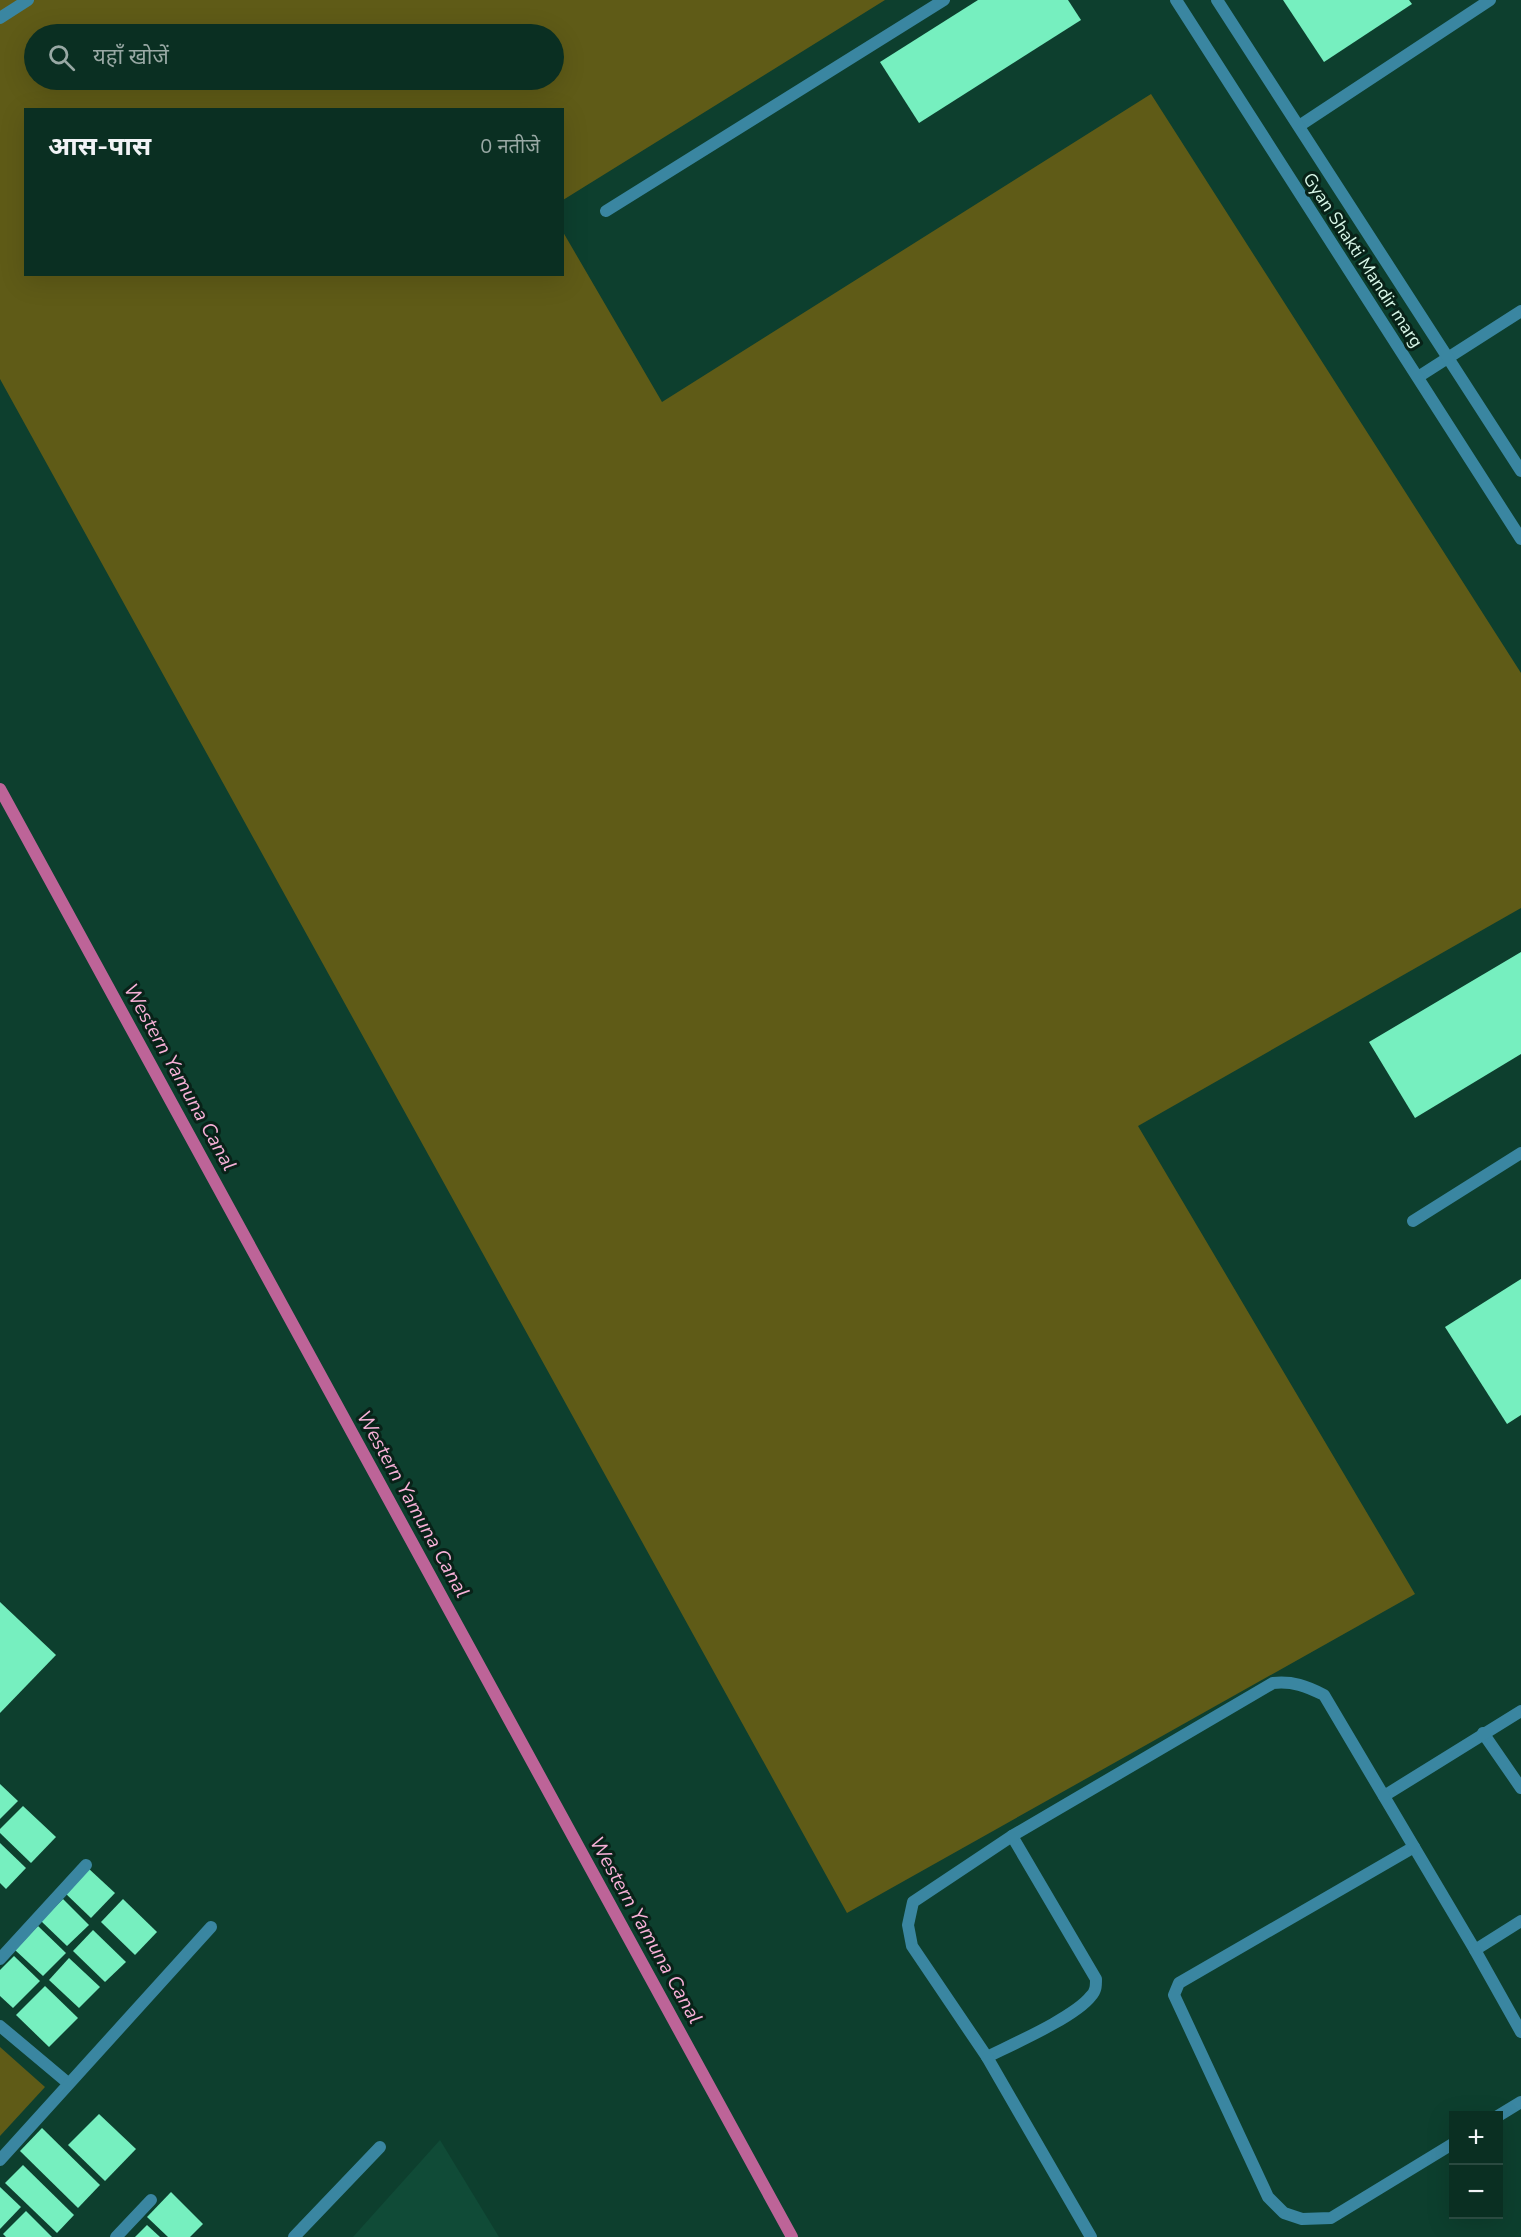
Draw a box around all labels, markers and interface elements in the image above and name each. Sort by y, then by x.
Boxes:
search box [24,24,564,90]
icon: search [45,41,78,74]
text: यहाँ खोजें [93,42,169,72]
text: आस-पास [48,129,151,164]
text: 0 नतीजे [480,133,540,160]
street label: Gyan Shakti Mandir marg [1297,168,1429,352]
water label: Western Yamuna Canal [117,979,243,1176]
water label: Western Yamuna Canal [350,1406,476,1603]
water label: Western Yamuna Canal [583,1832,709,2029]
map controls [1449,2111,1503,2219]
button: + [1449,2111,1503,2165]
button: − [1449,2165,1503,2219]

